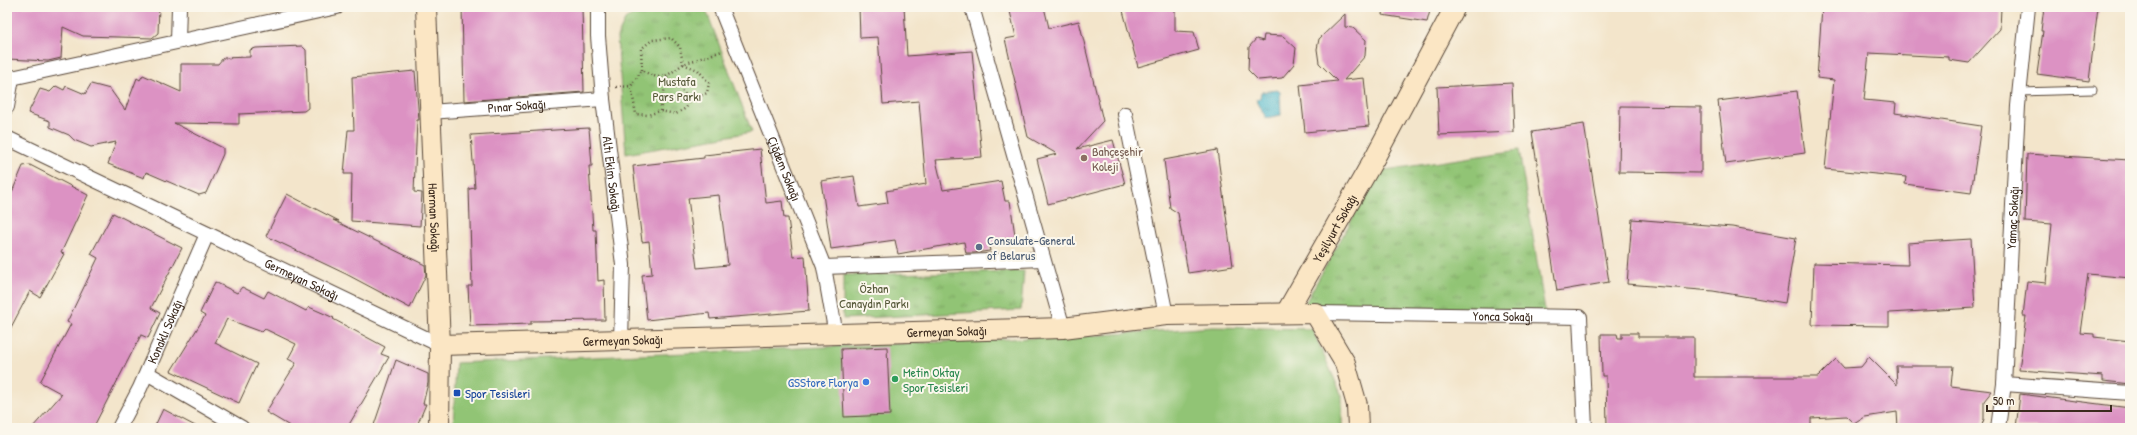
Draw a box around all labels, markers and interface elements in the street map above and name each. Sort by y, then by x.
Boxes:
park label: Mustafa Pars Parkı [652,72,702,105]
street label: Pınar Sokağı [487,94,547,117]
street label: Çiğdem Sokağı [764,133,806,204]
street label: Altı Ekim Sokağı [599,135,626,213]
place label: Bahçeşehir Koleji [1092,142,1143,175]
marker: Bahçeşehir Koleji [1079,153,1089,163]
street label: Harman Sokağı [424,183,445,253]
street label: Yamaç Sokağı [2002,186,2023,250]
street label: Yeşilyurt Sokağı [1308,190,1361,265]
place label: Consulate-General of Belarus [987,231,1075,264]
marker: Consulate-General of Belarus [974,242,984,252]
street label: Germeyan Sokağı [262,254,342,305]
park label: Özhan Canaydın Parkı [839,279,909,312]
street label: Konaklı Sokağı [143,296,187,366]
street label: Yonca Sokağı [1473,306,1533,325]
street label: Germeyan Sokağı [906,321,987,341]
street label: Germeyan Sokağı [582,330,663,350]
place label: Metin Oktay Spor Tesisleri [903,363,969,396]
place label: GSStore Florya [788,373,858,391]
marker: Metin Oktay Spor Tesisleri [890,374,900,384]
marker: GSStore Florya [861,377,871,387]
place label: Spor Tesisleri [465,384,531,402]
scale bar [1987,387,2111,413]
marker: Spor Tesisleri [452,388,462,398]
text: 50 m [1993,392,2014,409]

